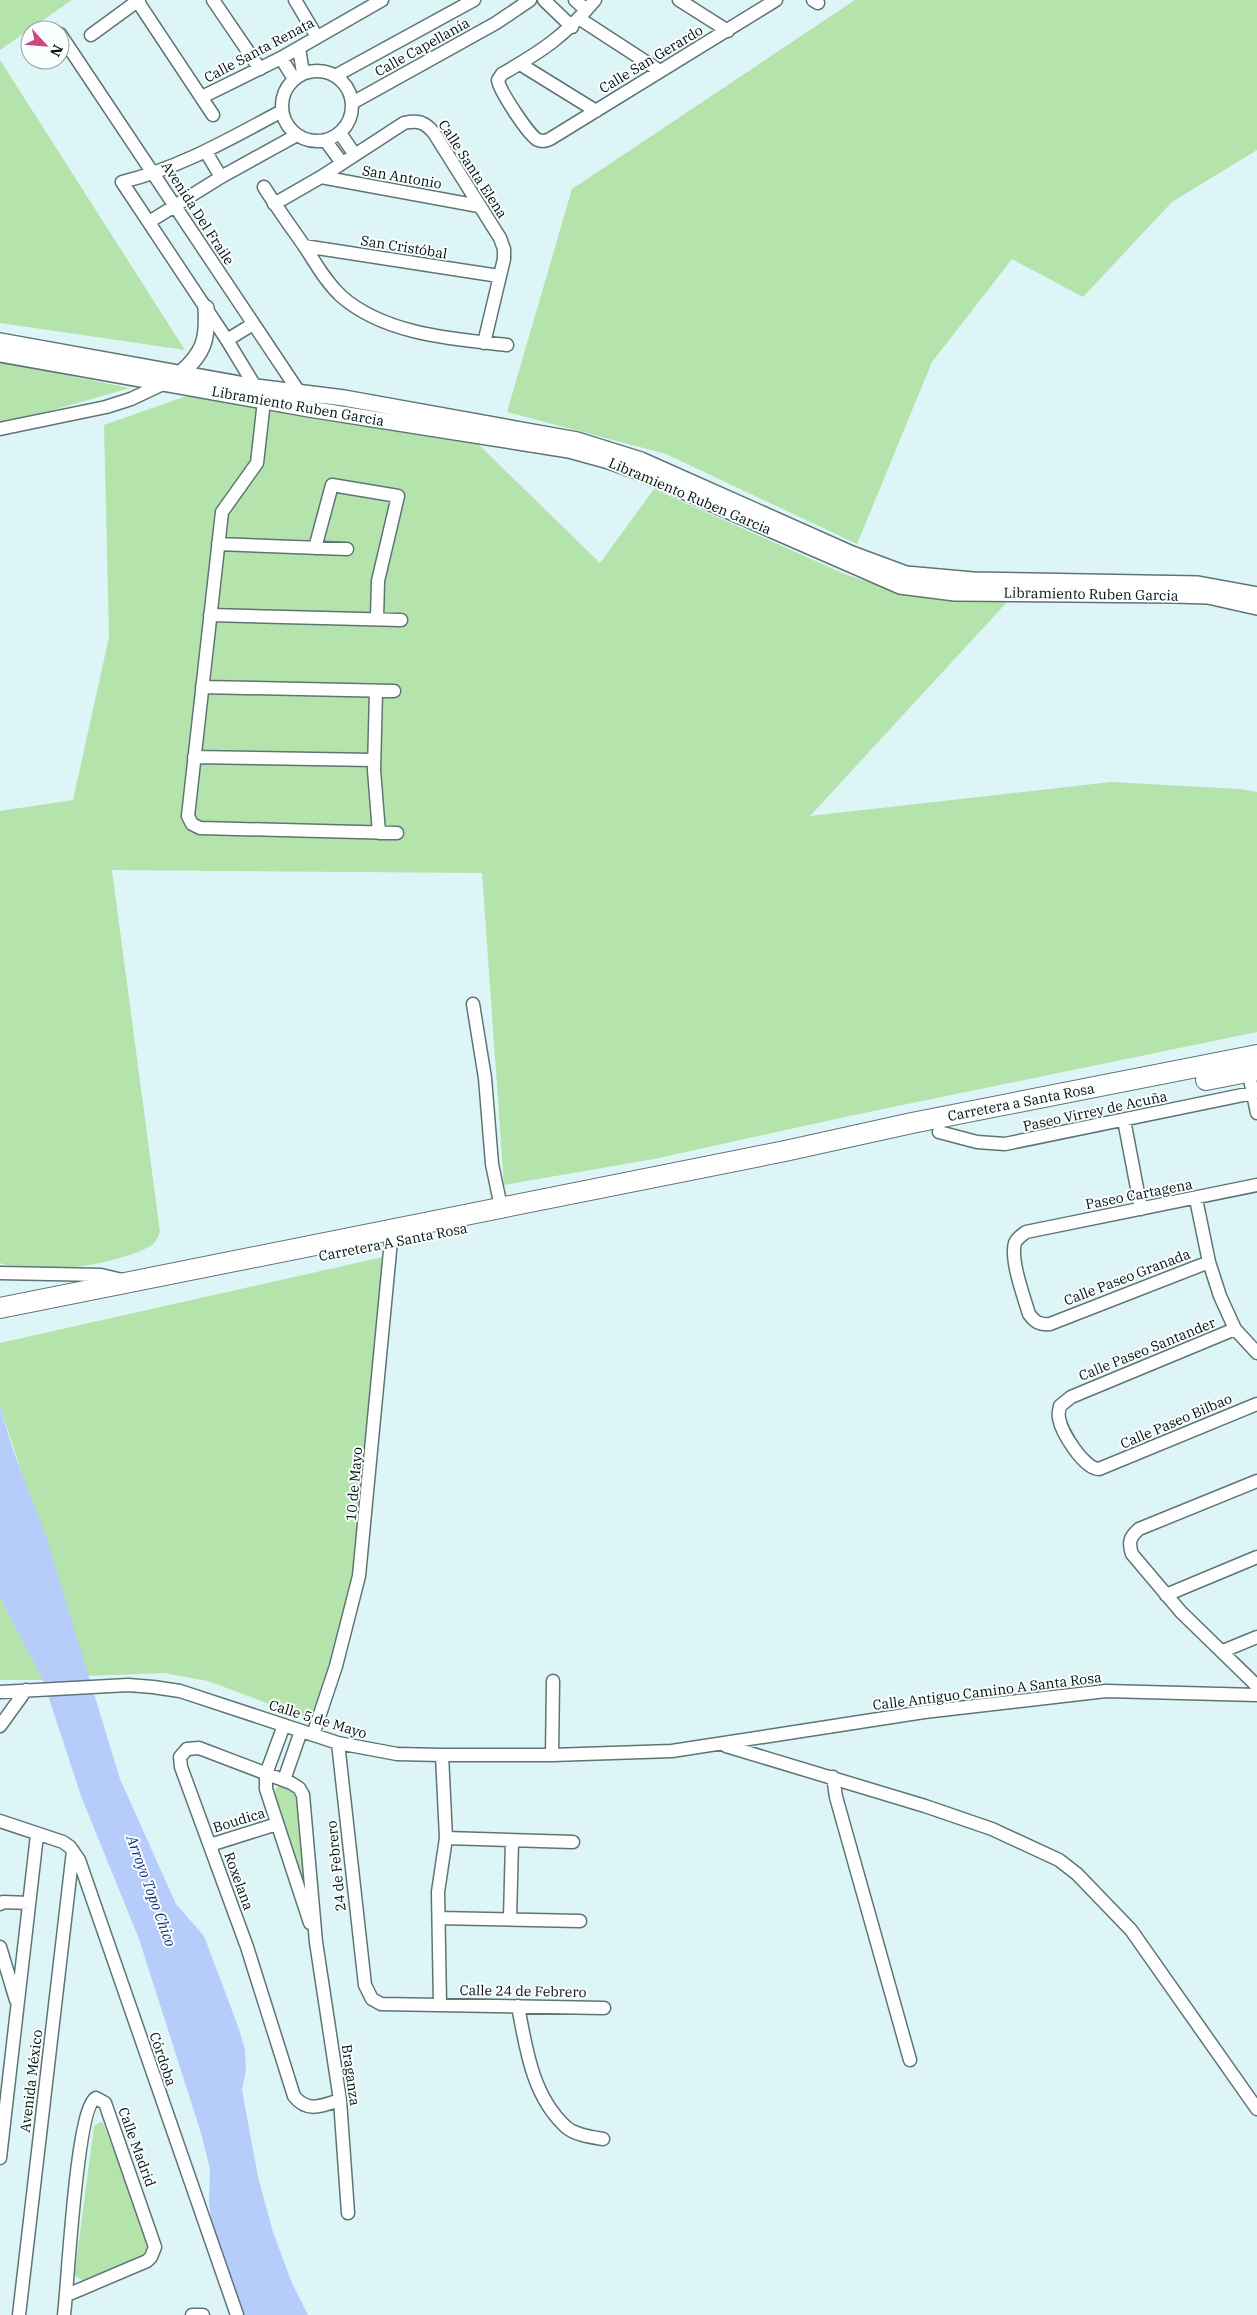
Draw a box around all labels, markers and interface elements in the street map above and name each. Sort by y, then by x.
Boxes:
street label: Calle Santa Renata [201,13,317,87]
street label: Calle Capellanía [371,13,473,80]
north arrow [20,20,70,70]
street label: Calle San Gerardo [596,21,706,97]
text: N [46,42,67,60]
street label: Calle Santa Elena [434,116,512,222]
street label: Avenida Del Fraile [158,158,238,268]
street label: San Antonio [361,161,443,193]
street label: San Cristóbal [359,231,449,263]
street label: Libramiento Ruben Garcia [210,382,386,430]
street label: Libramiento Ruben Garcia [606,454,774,539]
street label: Libramiento Ruben Garcia [1003,583,1179,605]
street label: Carretera a Santa Rosa [946,1079,1096,1125]
street label: Paseo Virrey de Acuña [1021,1087,1169,1135]
street label: Paseo Cartagena [1084,1175,1194,1213]
street label: Carretera A Santa Rosa [317,1219,469,1265]
street label: Calle Paseo Granada [1061,1244,1193,1309]
street label: Calle Paseo Santander [1076,1313,1219,1385]
street label: Calle Paseo Bilbao [1118,1389,1235,1453]
street label: 10 de Mayo [342,1446,366,1522]
street label: Calle Antiguo Camino A Santa Rosa [871,1668,1103,1714]
street label: Calle 5 de Mayo [267,1696,369,1742]
street label: Boudica [211,1803,268,1836]
street label: 24 de Febrero [322,1820,350,1912]
water label: Arroyo Topo Chico [122,1832,180,1949]
street label: Roxelana [220,1850,258,1913]
street label: Calle 24 de Febrero [459,1981,587,2001]
street label: Avenida México [16,2028,46,2134]
street label: Córdoba [145,2030,181,2089]
street label: Braganza [338,2043,364,2107]
street label: Calle Madrid [114,2105,160,2190]

